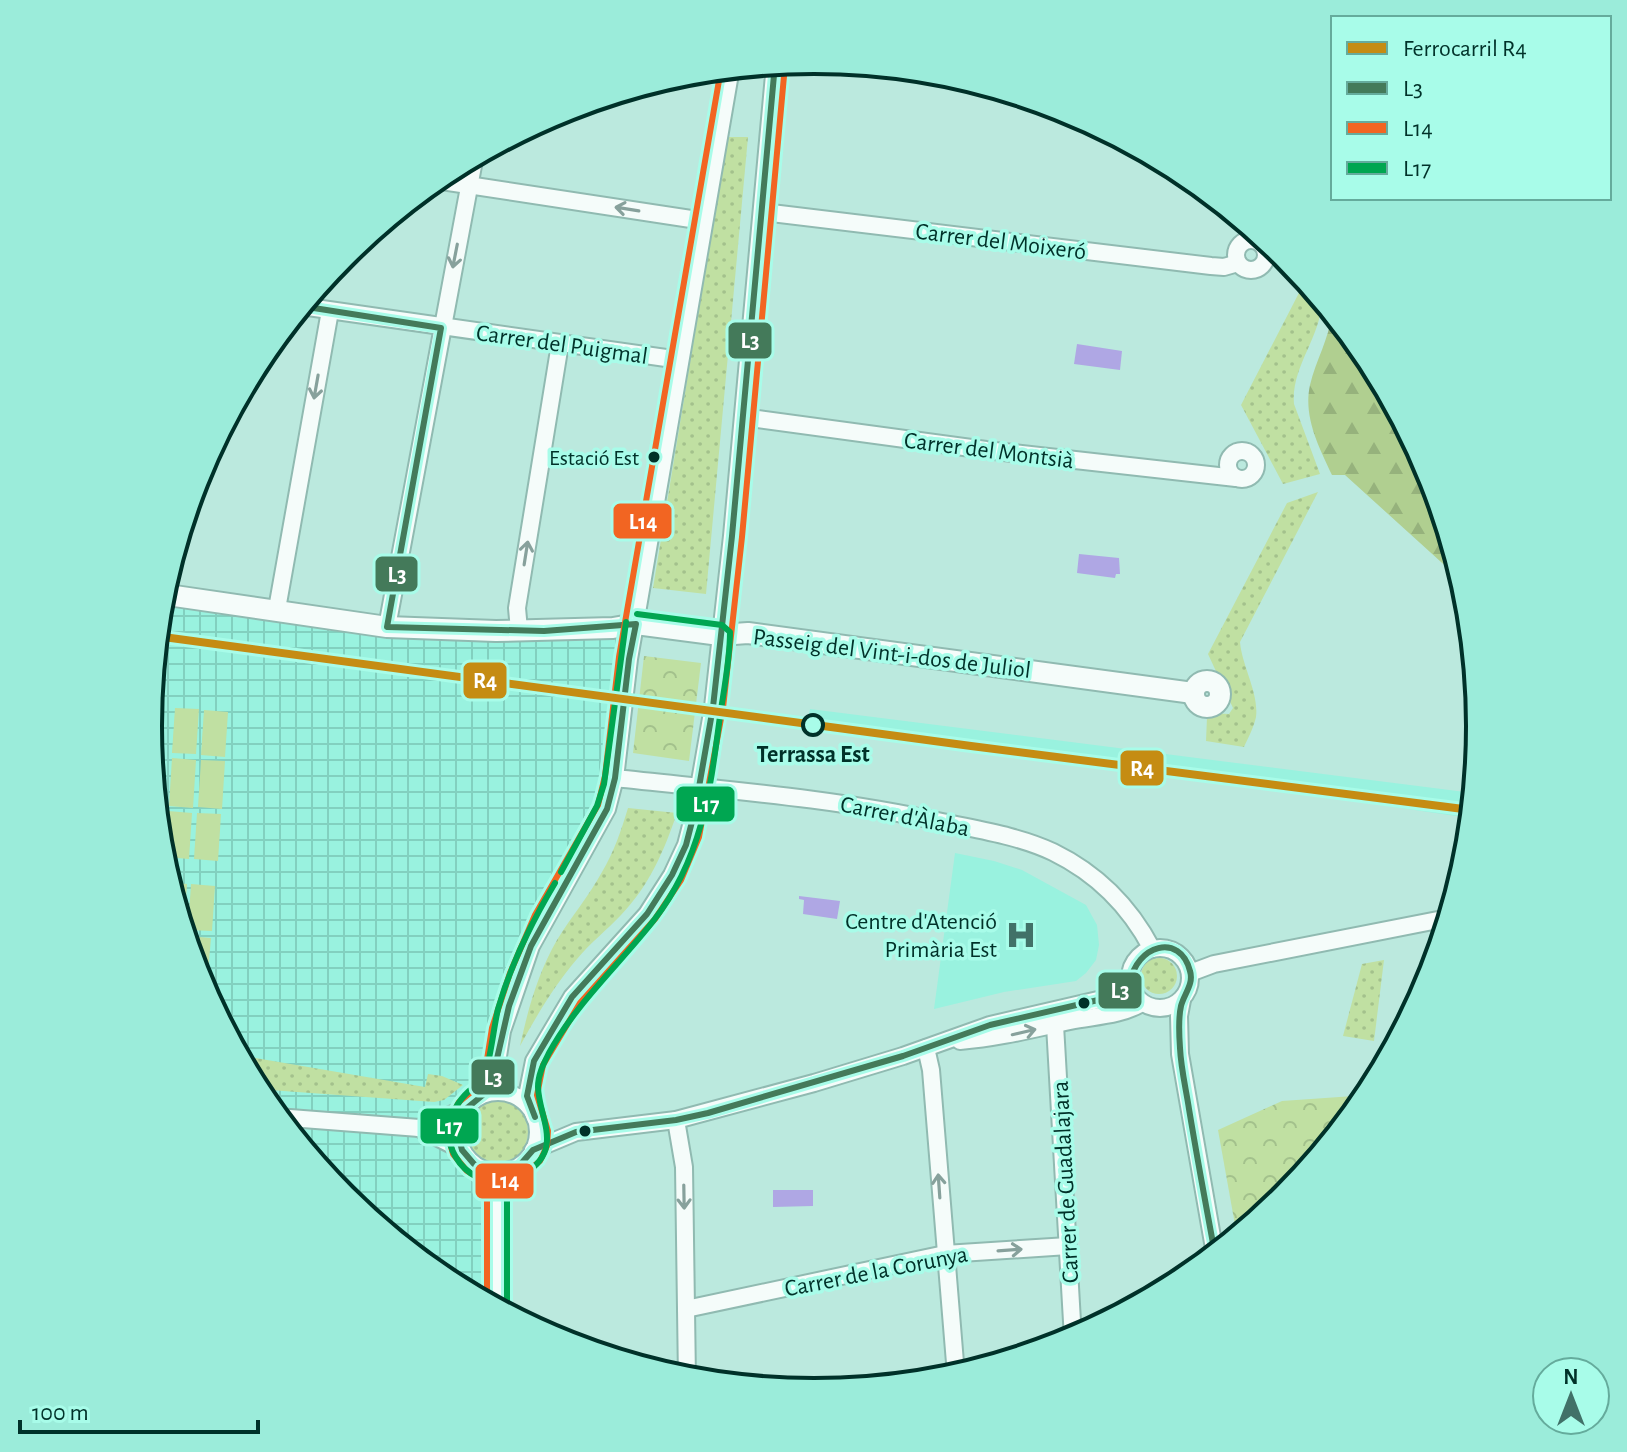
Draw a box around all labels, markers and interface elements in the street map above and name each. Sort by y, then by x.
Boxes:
legend [1331,16,1611,200]
text: Ferrocarril R4 [1403,37,1527,61]
text: L3 [1403,77,1423,101]
text: L14 [1403,117,1433,141]
text: L17 [1403,157,1431,181]
one-way arrow [615,201,640,216]
street label: Carrer del Moixeró [914,220,1088,264]
one-way arrow [447,243,462,268]
street label: Carrer del Puigmal [474,321,649,369]
line badge: L3 [727,321,773,360]
text: L3 [740,330,760,352]
one-way arrow [308,374,323,400]
street label: Carrer del Montsià [903,429,1075,473]
place label: Estació Est [549,447,639,469]
marker: Estació Est [646,449,662,465]
line badge: L14 [612,502,673,540]
text: L14 [629,511,657,533]
one-way arrow [519,541,534,566]
line badge: L3 [374,555,419,593]
text: L3 [387,564,407,586]
street label: Passeig del Vint-i-dos de Juliol [752,625,1032,683]
line badge: R4 [462,661,508,700]
text: R4 [473,670,497,692]
marker: Terrassa Est [802,714,824,736]
place label: Terrassa Est [756,743,870,767]
line badge: R4 [1119,749,1165,787]
text: R4 [1130,758,1154,780]
line badge: L17 [675,785,736,823]
street label: Carrer d'Àlaba [838,791,972,841]
text: L17 [693,794,719,816]
place label: Centre d'Atenció Primària Est [845,910,997,962]
hospital icon: Centre d'Atenció Primària Est [1004,918,1038,952]
line badge: L3 [1097,971,1143,1010]
text: L3 [1110,980,1130,1002]
unlabelled marker [1076,995,1092,1011]
one-way arrow [1011,1024,1036,1039]
line badge: L3 [470,1058,516,1096]
text: L3 [483,1067,503,1089]
street label: Carrer de Guadalajara [1049,1080,1083,1284]
line badge: L17 [419,1107,480,1145]
text: L17 [436,1116,462,1138]
unlabelled marker [577,1123,593,1139]
line badge: L14 [474,1162,535,1200]
text: L14 [491,1170,519,1192]
one-way arrow [932,1173,947,1200]
one-way arrow [677,1183,692,1210]
street label: Carrer de la Corunya [783,1242,970,1302]
one-way arrow [996,1242,1023,1257]
north arrow [1531,1356,1611,1436]
text: N [1563,1366,1579,1388]
scale bar [20,1384,258,1434]
text: 100 m [32,1401,89,1425]

